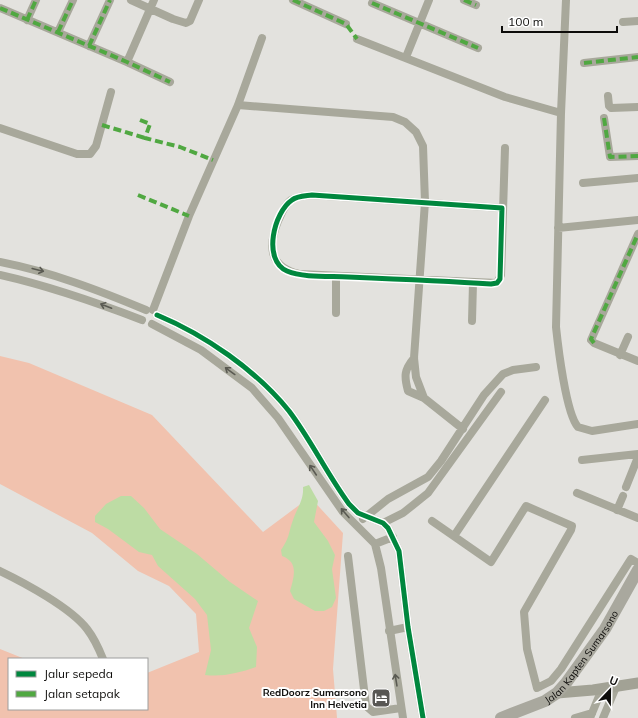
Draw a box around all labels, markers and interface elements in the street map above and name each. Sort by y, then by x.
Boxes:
scale bar [502,8,617,34]
text: 100 m [508,14,543,29]
one-way arrow [31,267,44,274]
one-way arrow [100,301,112,309]
one-way arrow [225,366,236,375]
one-way arrow [309,464,317,475]
one-way arrow [340,508,349,518]
street label: Jalan Kapten Sumarsono [542,608,621,707]
legend [8,658,148,710]
text: Jalur sepeda [44,666,113,681]
north arrow [590,670,630,710]
one-way arrow [392,673,400,686]
text: U [607,673,620,689]
text: Jalan setapak [44,686,121,701]
place label: RedDoorz Sumarsono Inn Helvetia [263,686,367,711]
hotel icon: RedDoorz Sumarsono Inn Helvetia [370,687,392,709]

